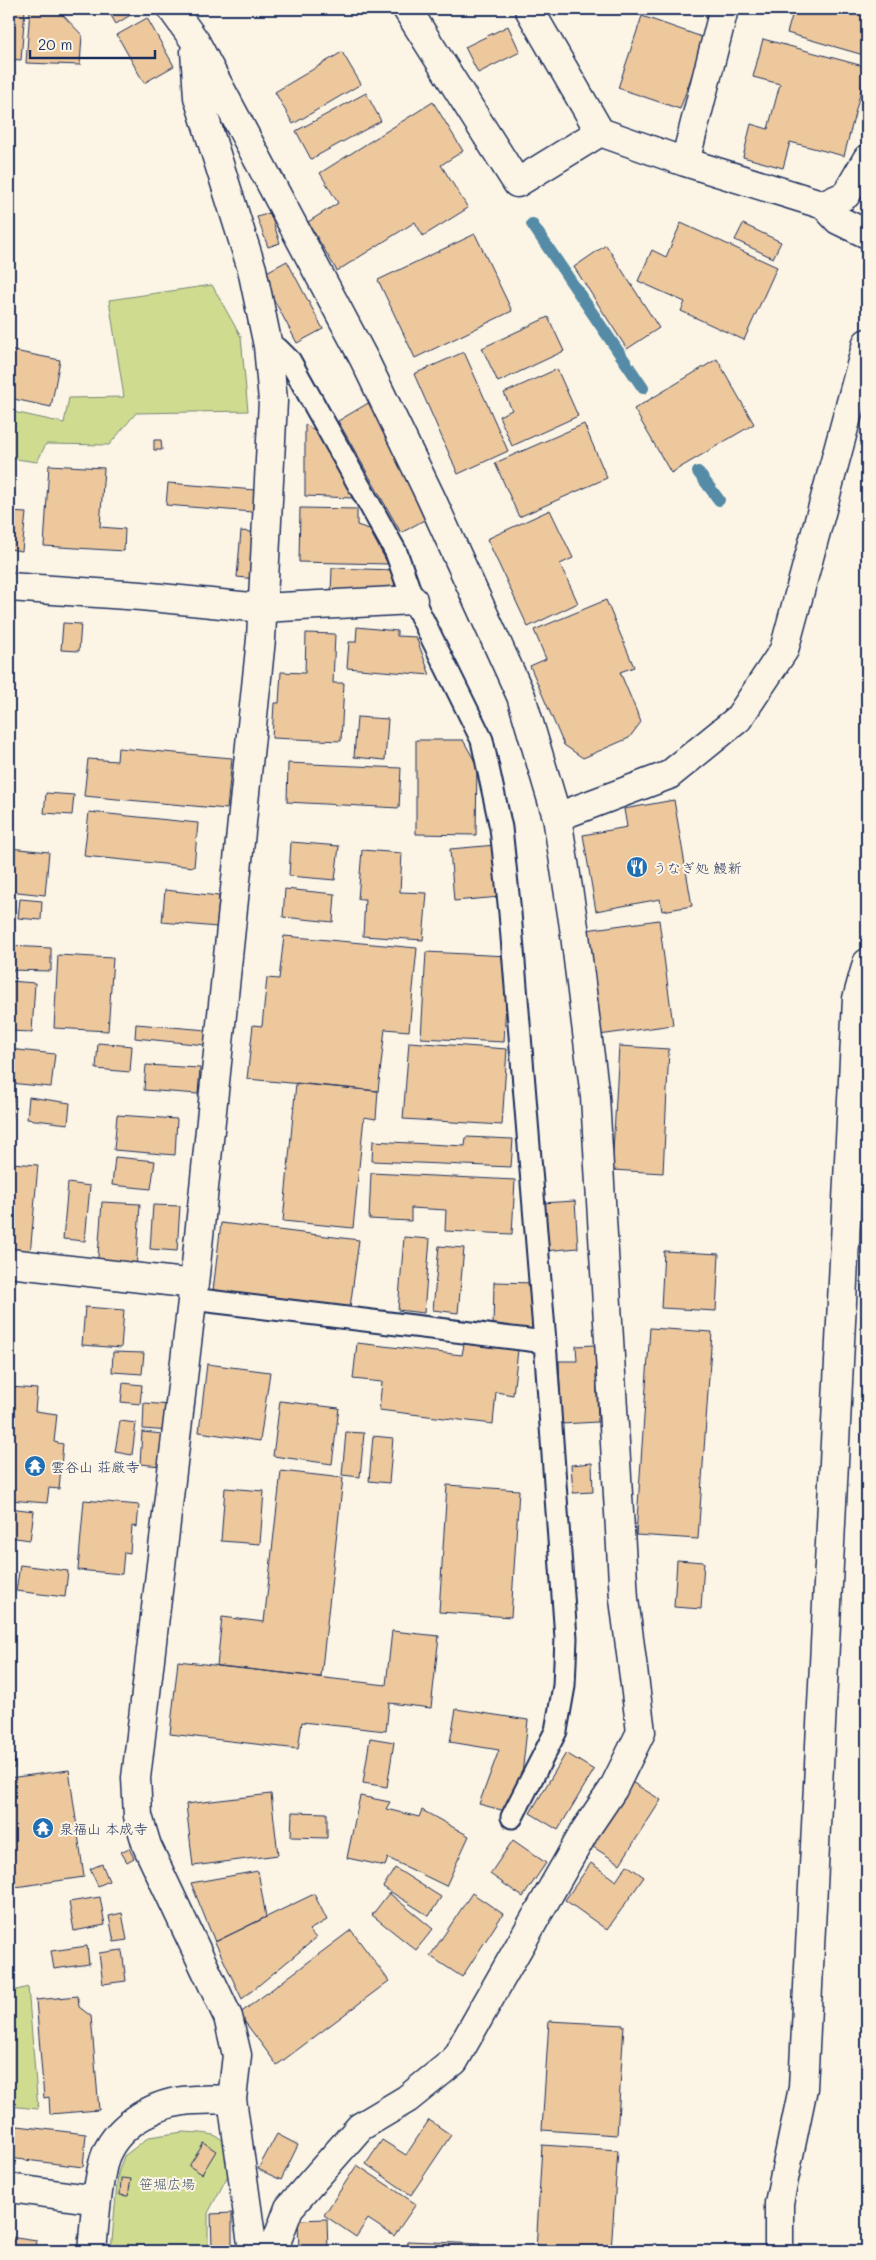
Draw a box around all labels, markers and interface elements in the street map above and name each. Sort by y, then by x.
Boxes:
scale bar [30,28,155,60]
text: 20 m [38,34,72,54]
restaurant icon: うなぎ処 鰻新 [625,855,649,879]
place label: うなぎ処 鰻新 [653,858,741,877]
temple icon: 雲谷山 荘厳寺 [23,1454,47,1478]
place label: 雲谷山 荘厳寺 [51,1457,139,1476]
temple icon: 泉福山 本成寺 [31,1816,55,1840]
place label: 泉福山 本成寺 [59,1819,147,1838]
park label: 笹堀広場 [139,2174,195,2193]

